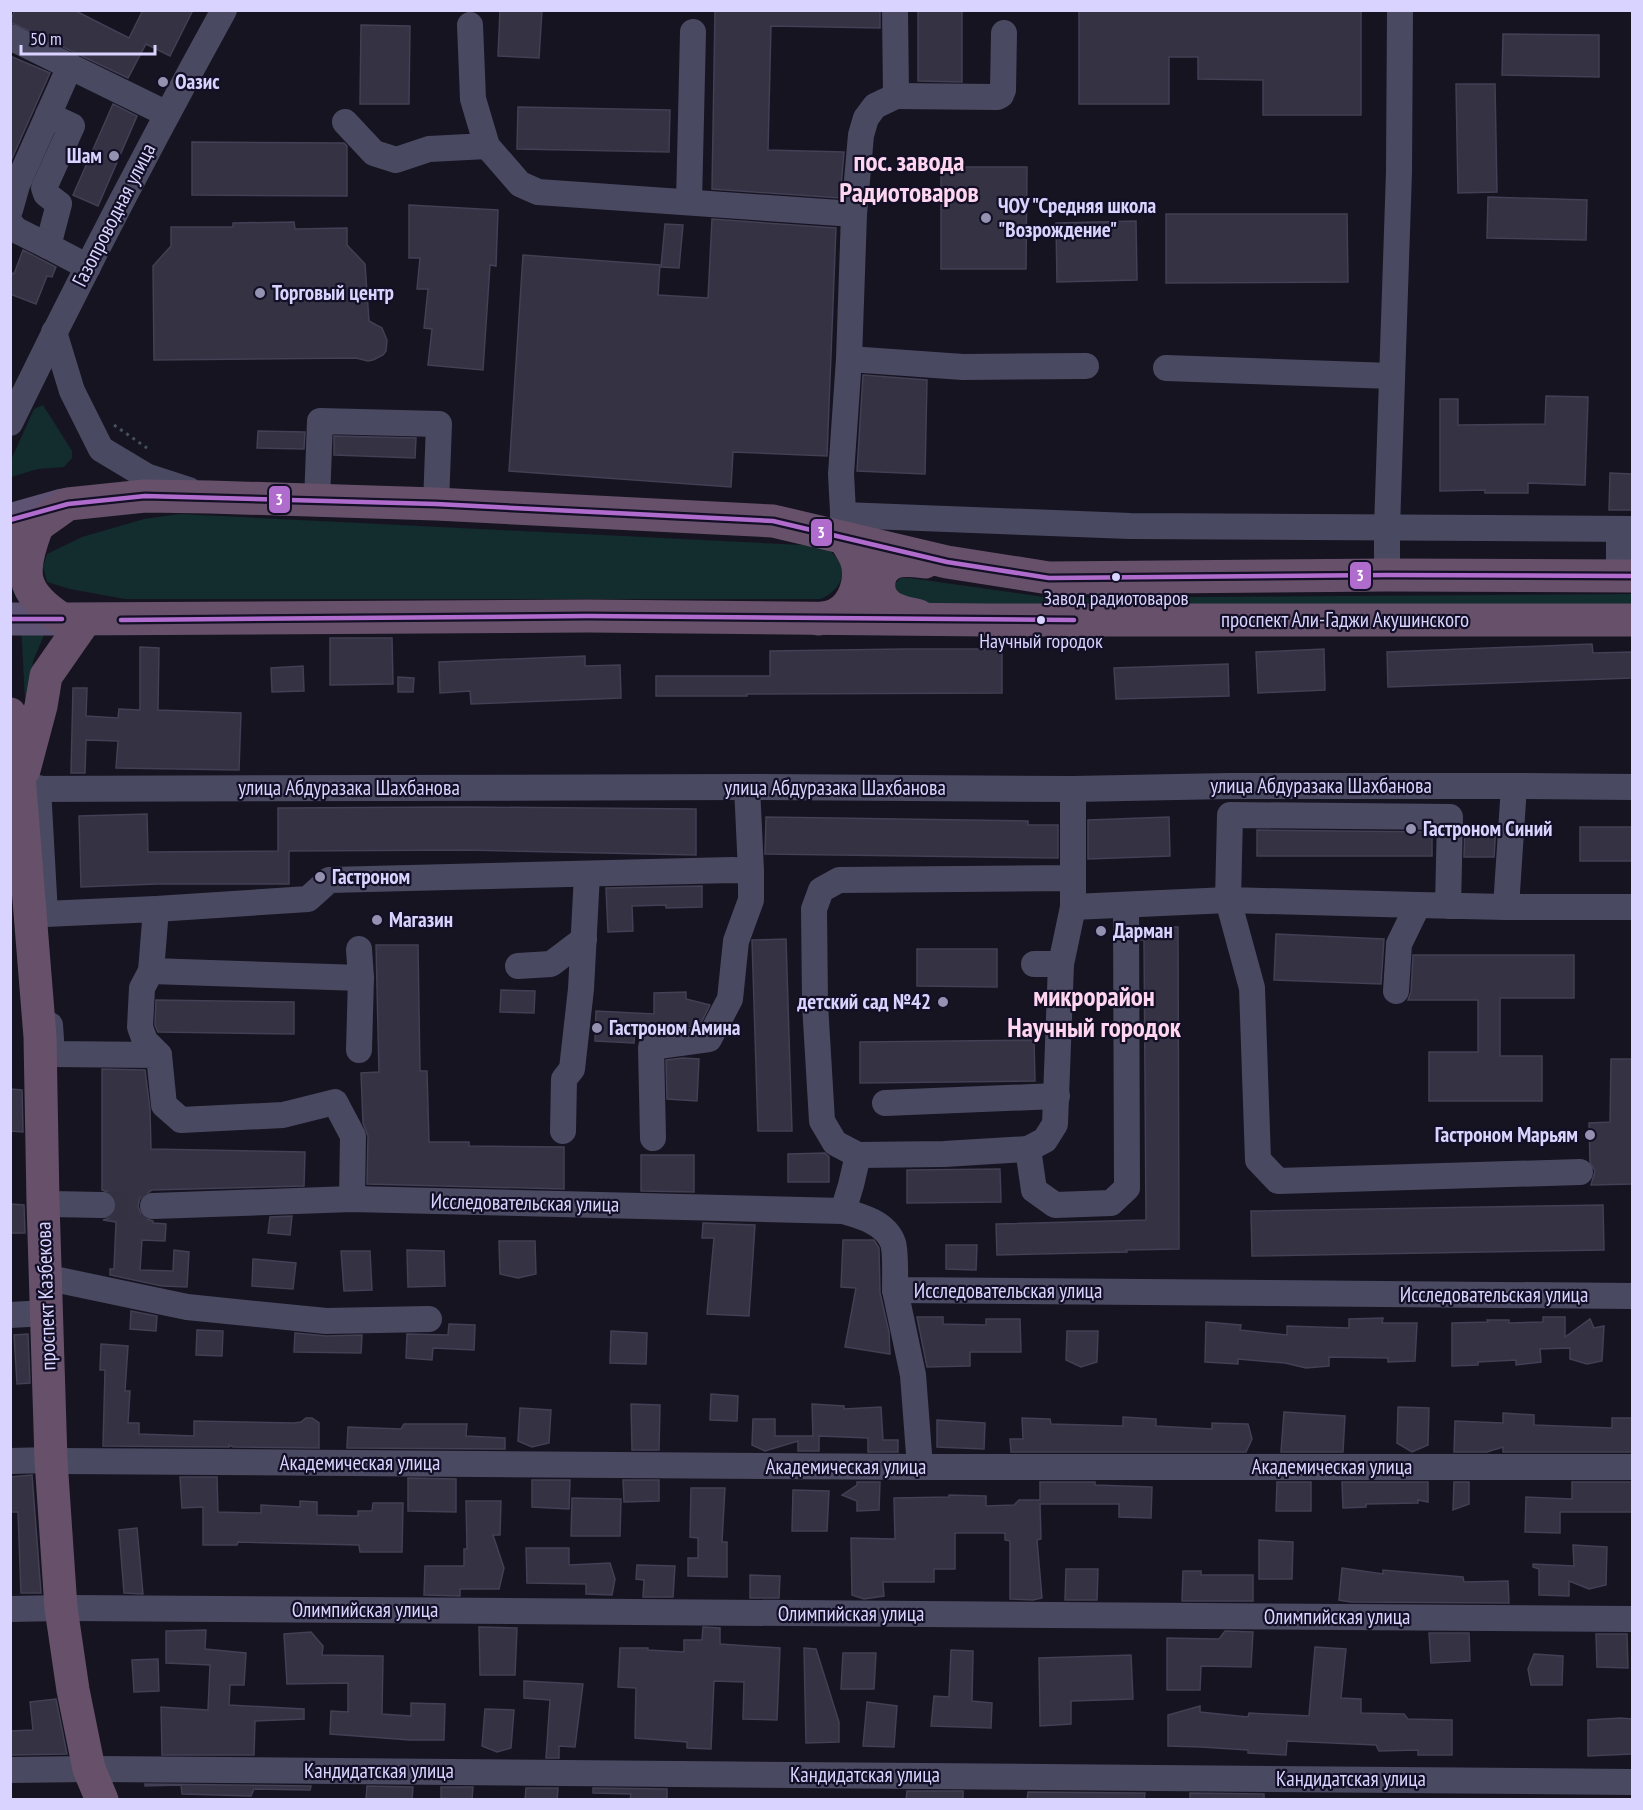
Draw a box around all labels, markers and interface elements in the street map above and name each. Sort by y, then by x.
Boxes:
scale bar [21,18,154,56]
text: 50 m [30,27,62,50]
place label: Оазис [175,68,220,95]
marker: Оазис [156,75,170,89]
street label: Газопроводная улица [66,138,161,291]
place label: Шам [67,142,102,169]
district label: пос. завода Радиотоваров [839,144,979,209]
marker: Шам [107,149,121,163]
place label: ЧОУ "Средняя школа "Возрождение" [998,192,1157,243]
marker: ЧОУ "Средняя школа "Возрождение" [979,211,993,225]
place label: Торговый центр [272,279,394,306]
marker: Торговый центр [253,286,267,300]
line badge: 3 [268,485,291,514]
text: 3 [275,489,283,509]
line badge: 3 [810,518,833,547]
text: 3 [817,522,825,542]
line badge: 3 [1349,561,1372,590]
text: 3 [1356,565,1364,585]
marker: Завод радиотоваров [1110,571,1122,583]
place label: Завод радиотоваров [1043,585,1189,611]
street label: проспект Али-Гаджи Акушинского [1221,606,1469,633]
marker: Научный городок [1035,614,1047,626]
place label: Научный городок [979,628,1103,654]
street label: улица Абдуразака Шахбанова [1210,772,1432,799]
street label: улица Абдуразака Шахбанова [238,774,460,801]
street label: улица Абдуразака Шахбанова [724,774,946,801]
place label: Гастроном Синий [1423,815,1553,842]
marker: Гастроном Синий [1404,822,1418,836]
place label: Гастроном [332,863,410,890]
marker: Гастроном [313,870,327,884]
place label: Магазин [389,906,453,933]
marker: Магазин [370,913,384,927]
place label: Дарман [1113,917,1173,944]
marker: Дарман [1094,924,1108,938]
district label: микрорайон Научный городок [1007,979,1182,1044]
place label: детский сад №42 [796,988,931,1015]
marker: детский сад №42 [936,995,950,1009]
place label: Гастроном Амина [609,1014,741,1041]
marker: Гастроном Амина [590,1021,604,1035]
place label: Гастроном Марьям [1435,1121,1578,1148]
marker: Гастроном Марьям [1583,1128,1597,1142]
street label: Исследовательская улица [430,1187,620,1218]
street label: проспект Казбекова [29,1221,62,1371]
street label: Исследовательская улица [914,1277,1102,1304]
street label: Исследовательская улица [1400,1281,1588,1308]
street label: Академическая улица [280,1449,440,1476]
street label: Академическая улица [766,1453,926,1480]
street label: Академическая улица [1252,1453,1412,1480]
street label: Олимпийская улица [292,1596,438,1623]
street label: Олимпийская улица [778,1600,924,1627]
street label: Олимпийская улица [1264,1603,1410,1630]
street label: Кандидатская улица [304,1757,454,1784]
street label: Кандидатская улица [790,1761,940,1788]
street label: Кандидатская улица [1276,1765,1426,1792]

